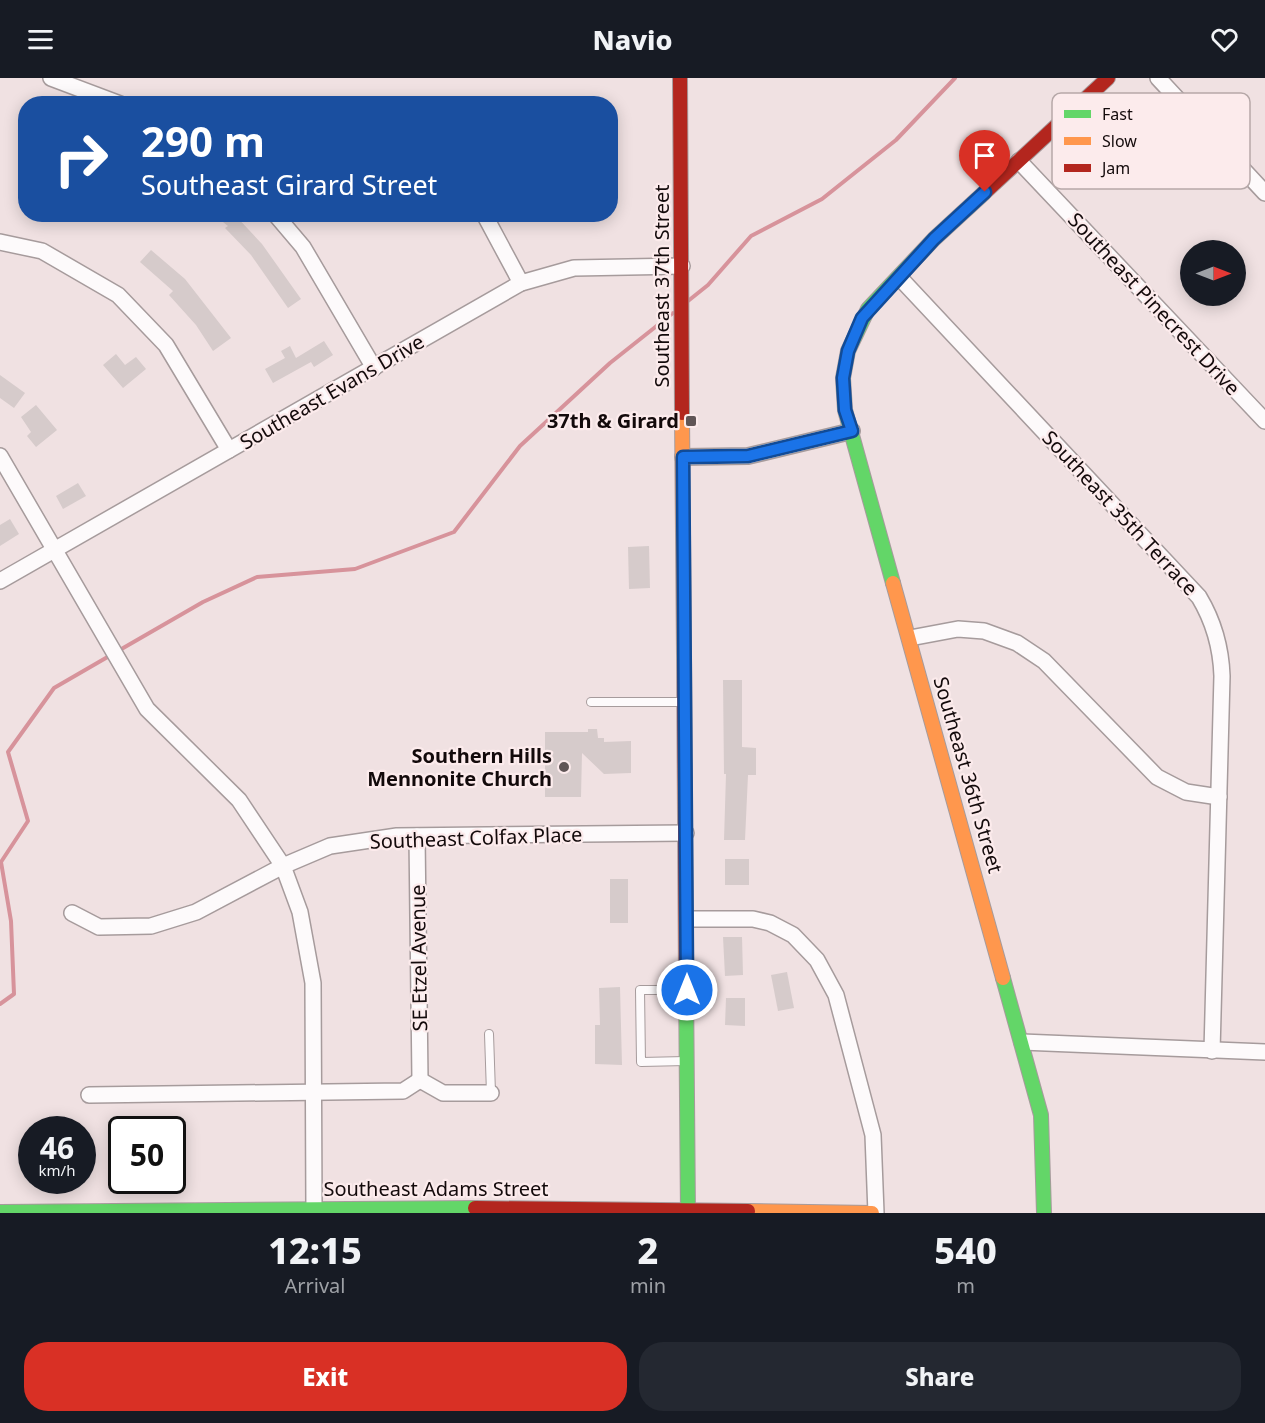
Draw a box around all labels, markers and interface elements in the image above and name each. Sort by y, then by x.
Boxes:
text: Navio [592,21,673,58]
icon: menu [24,23,57,56]
icon: heart [1208,23,1241,56]
legend [1052,93,1250,189]
text: Fast [1102,103,1133,125]
text: 290 m [141,112,265,169]
icon: right [42,120,120,198]
pin [959,130,1010,192]
text: Slow [1102,130,1137,152]
icon: arrive [968,139,1001,172]
text: Jam [1100,157,1130,179]
text: Southeast Girard Street [141,166,437,203]
street label: Southeast 37th Street [648,184,675,388]
street label: Southeast Pinecrest Drive [1062,206,1246,401]
north arrow [1180,240,1246,306]
map controls [1180,240,1246,306]
street label: Southeast Evans Drive [235,328,429,455]
place label: 37th & Girard [547,407,679,434]
marker: 37th & Girard [684,414,698,428]
street label: Southeast 35th Terrace [1037,424,1204,601]
street label: Southeast 36th Street [928,674,1009,876]
place label: Southern Hills Mennonite Church [367,742,552,792]
marker: Southern Hills Mennonite Church [557,760,571,774]
street label: Southeast Colfax Place [369,820,583,855]
street label: SE Etzel Avenue [404,884,433,1032]
position arrow [655,958,719,1022]
speed limit sign: 50 [108,1116,186,1194]
text: 46 [40,1127,74,1168]
text: km/h [39,1160,75,1180]
street label: Southeast Adams Street [323,1175,549,1202]
text: 12:15 [268,1226,362,1275]
text: 2 [638,1226,658,1275]
text: 540 [934,1226,997,1275]
text: Arrival [284,1272,345,1299]
text: min [630,1272,666,1299]
text: m [956,1272,975,1299]
button: Exit [24,1342,627,1411]
button: Share [639,1342,1241,1411]

